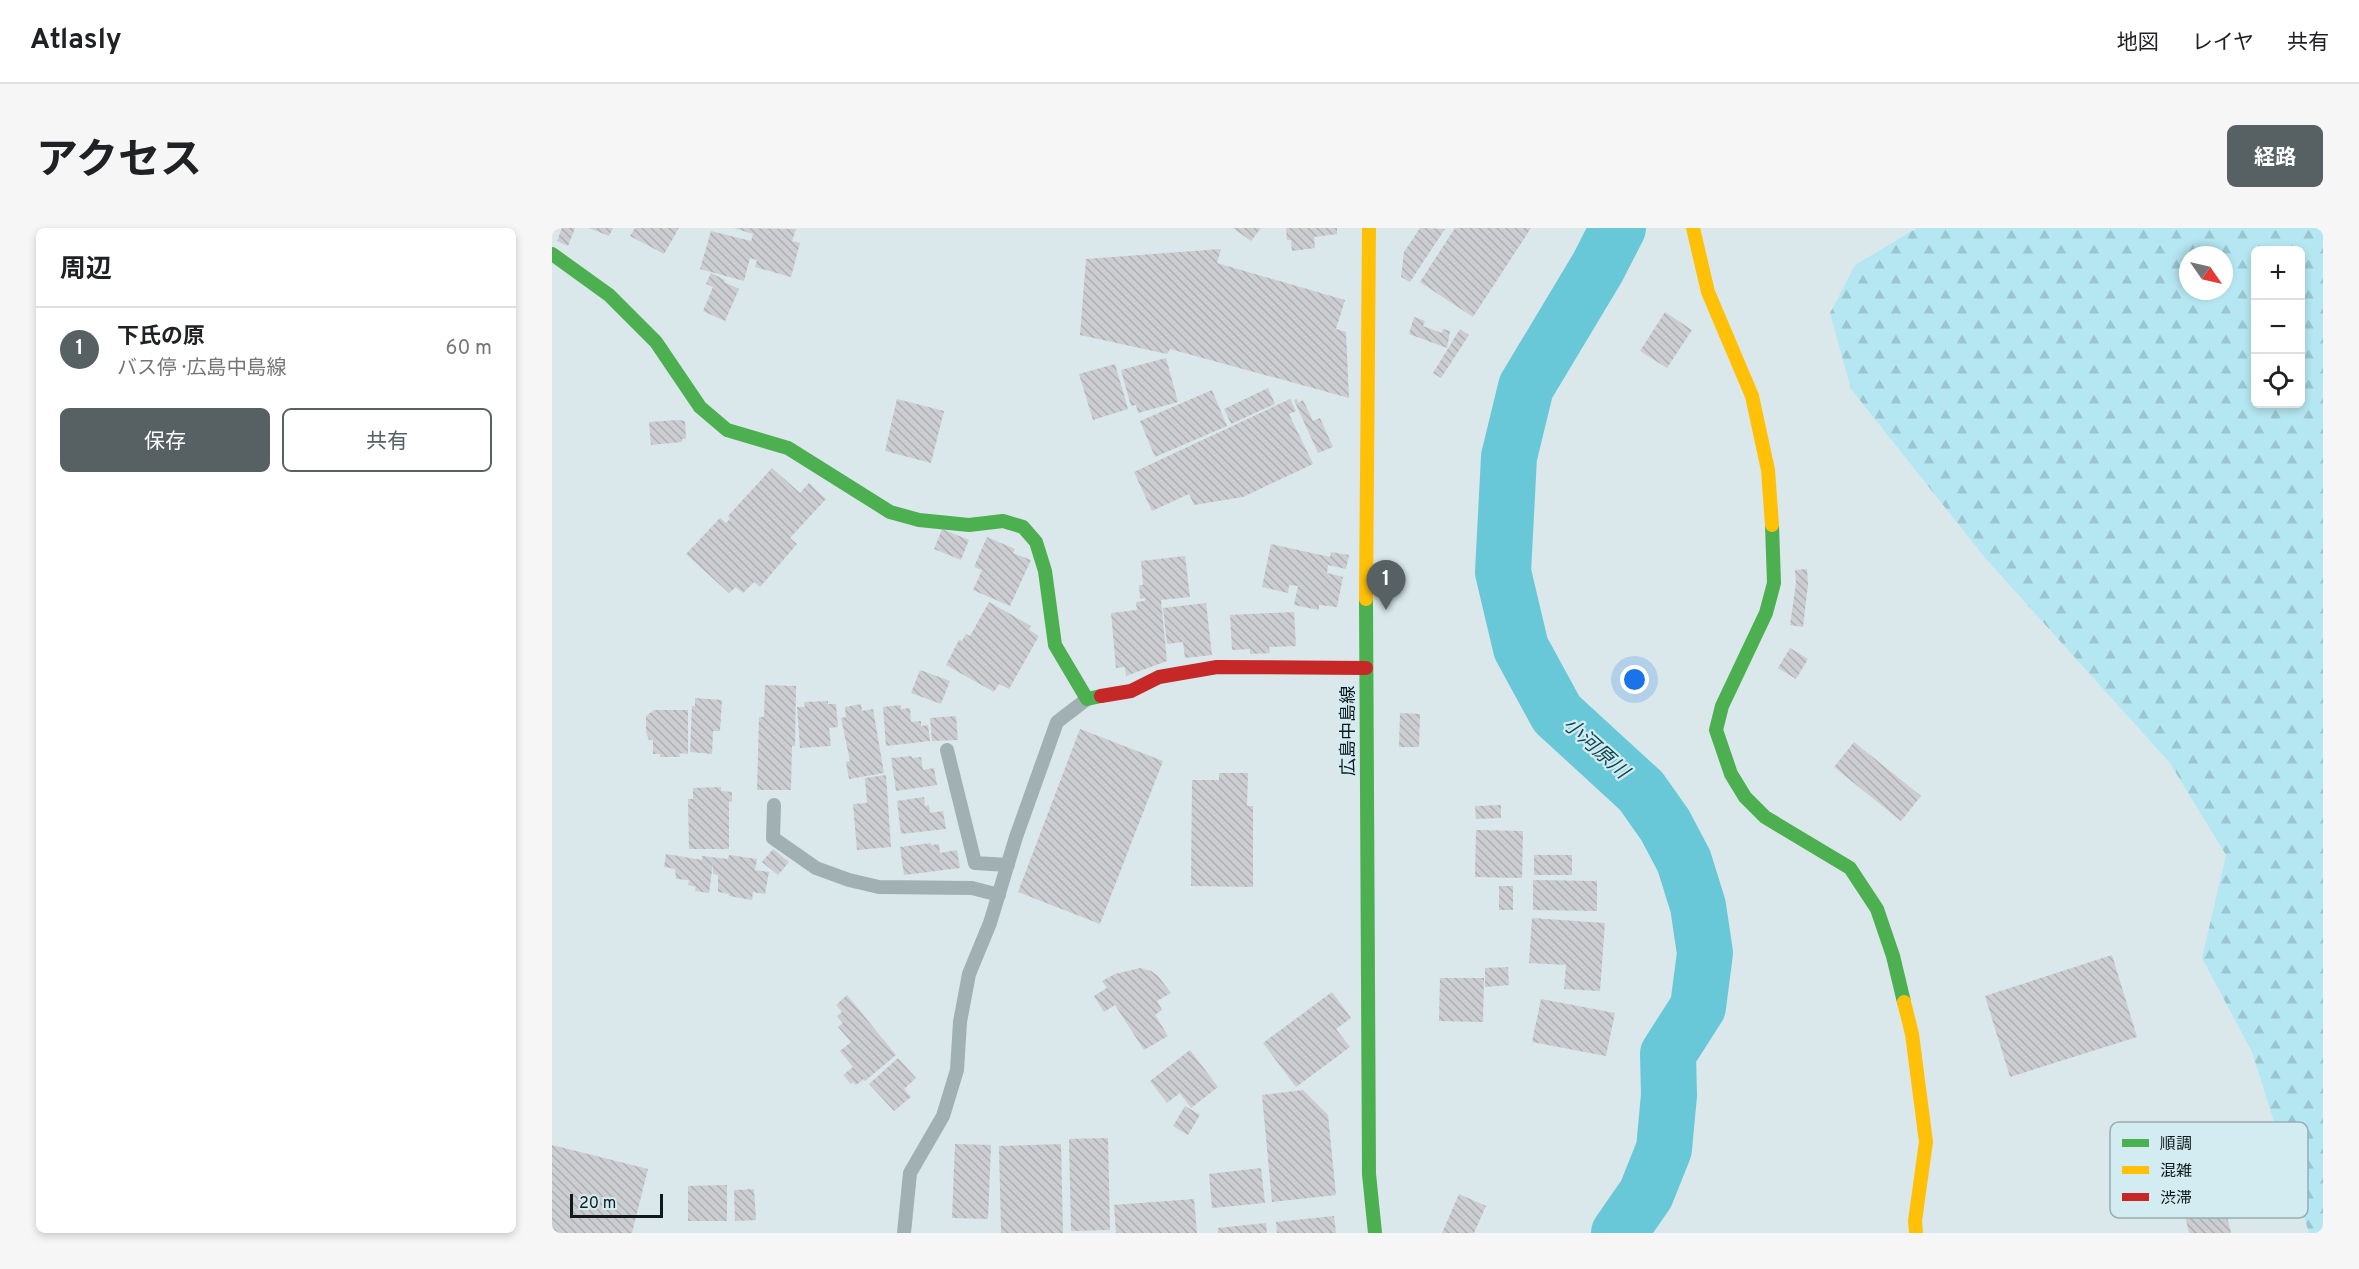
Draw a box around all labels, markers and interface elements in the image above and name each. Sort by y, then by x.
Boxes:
text: Atlasly [30,23,122,59]
text: 地図 [2117,30,2159,57]
text: レイヤ [2192,30,2254,57]
text: 共有 [2287,30,2329,57]
button: 経路 [2227,125,2323,187]
text: アクセス [36,136,202,189]
north arrow [2179,246,2233,300]
map controls [2251,246,2305,408]
button: + [2251,246,2305,300]
text: 周辺 [60,254,112,287]
button: − [2251,300,2305,354]
text: 下氏の原 [117,324,205,351]
text: 1 [76,336,84,362]
text: 60 m [446,336,492,362]
button: locate [2251,354,2305,408]
text: バス停 · 広島中島線 [117,356,286,382]
button: 保存 [60,408,270,472]
button: 共有 [282,408,492,472]
pin: 1 [1366,560,1406,610]
your location [1620,665,1649,694]
street label: 広島中島線 [1338,686,1361,776]
water label: 小河原川 [1557,713,1635,787]
legend [2110,1122,2308,1218]
text: 順調 [2160,1135,2192,1155]
text: 混雑 [2160,1162,2192,1182]
text: 渋滞 [2160,1189,2192,1209]
scale bar [570,1191,663,1218]
text: 20 m [579,1194,616,1214]

